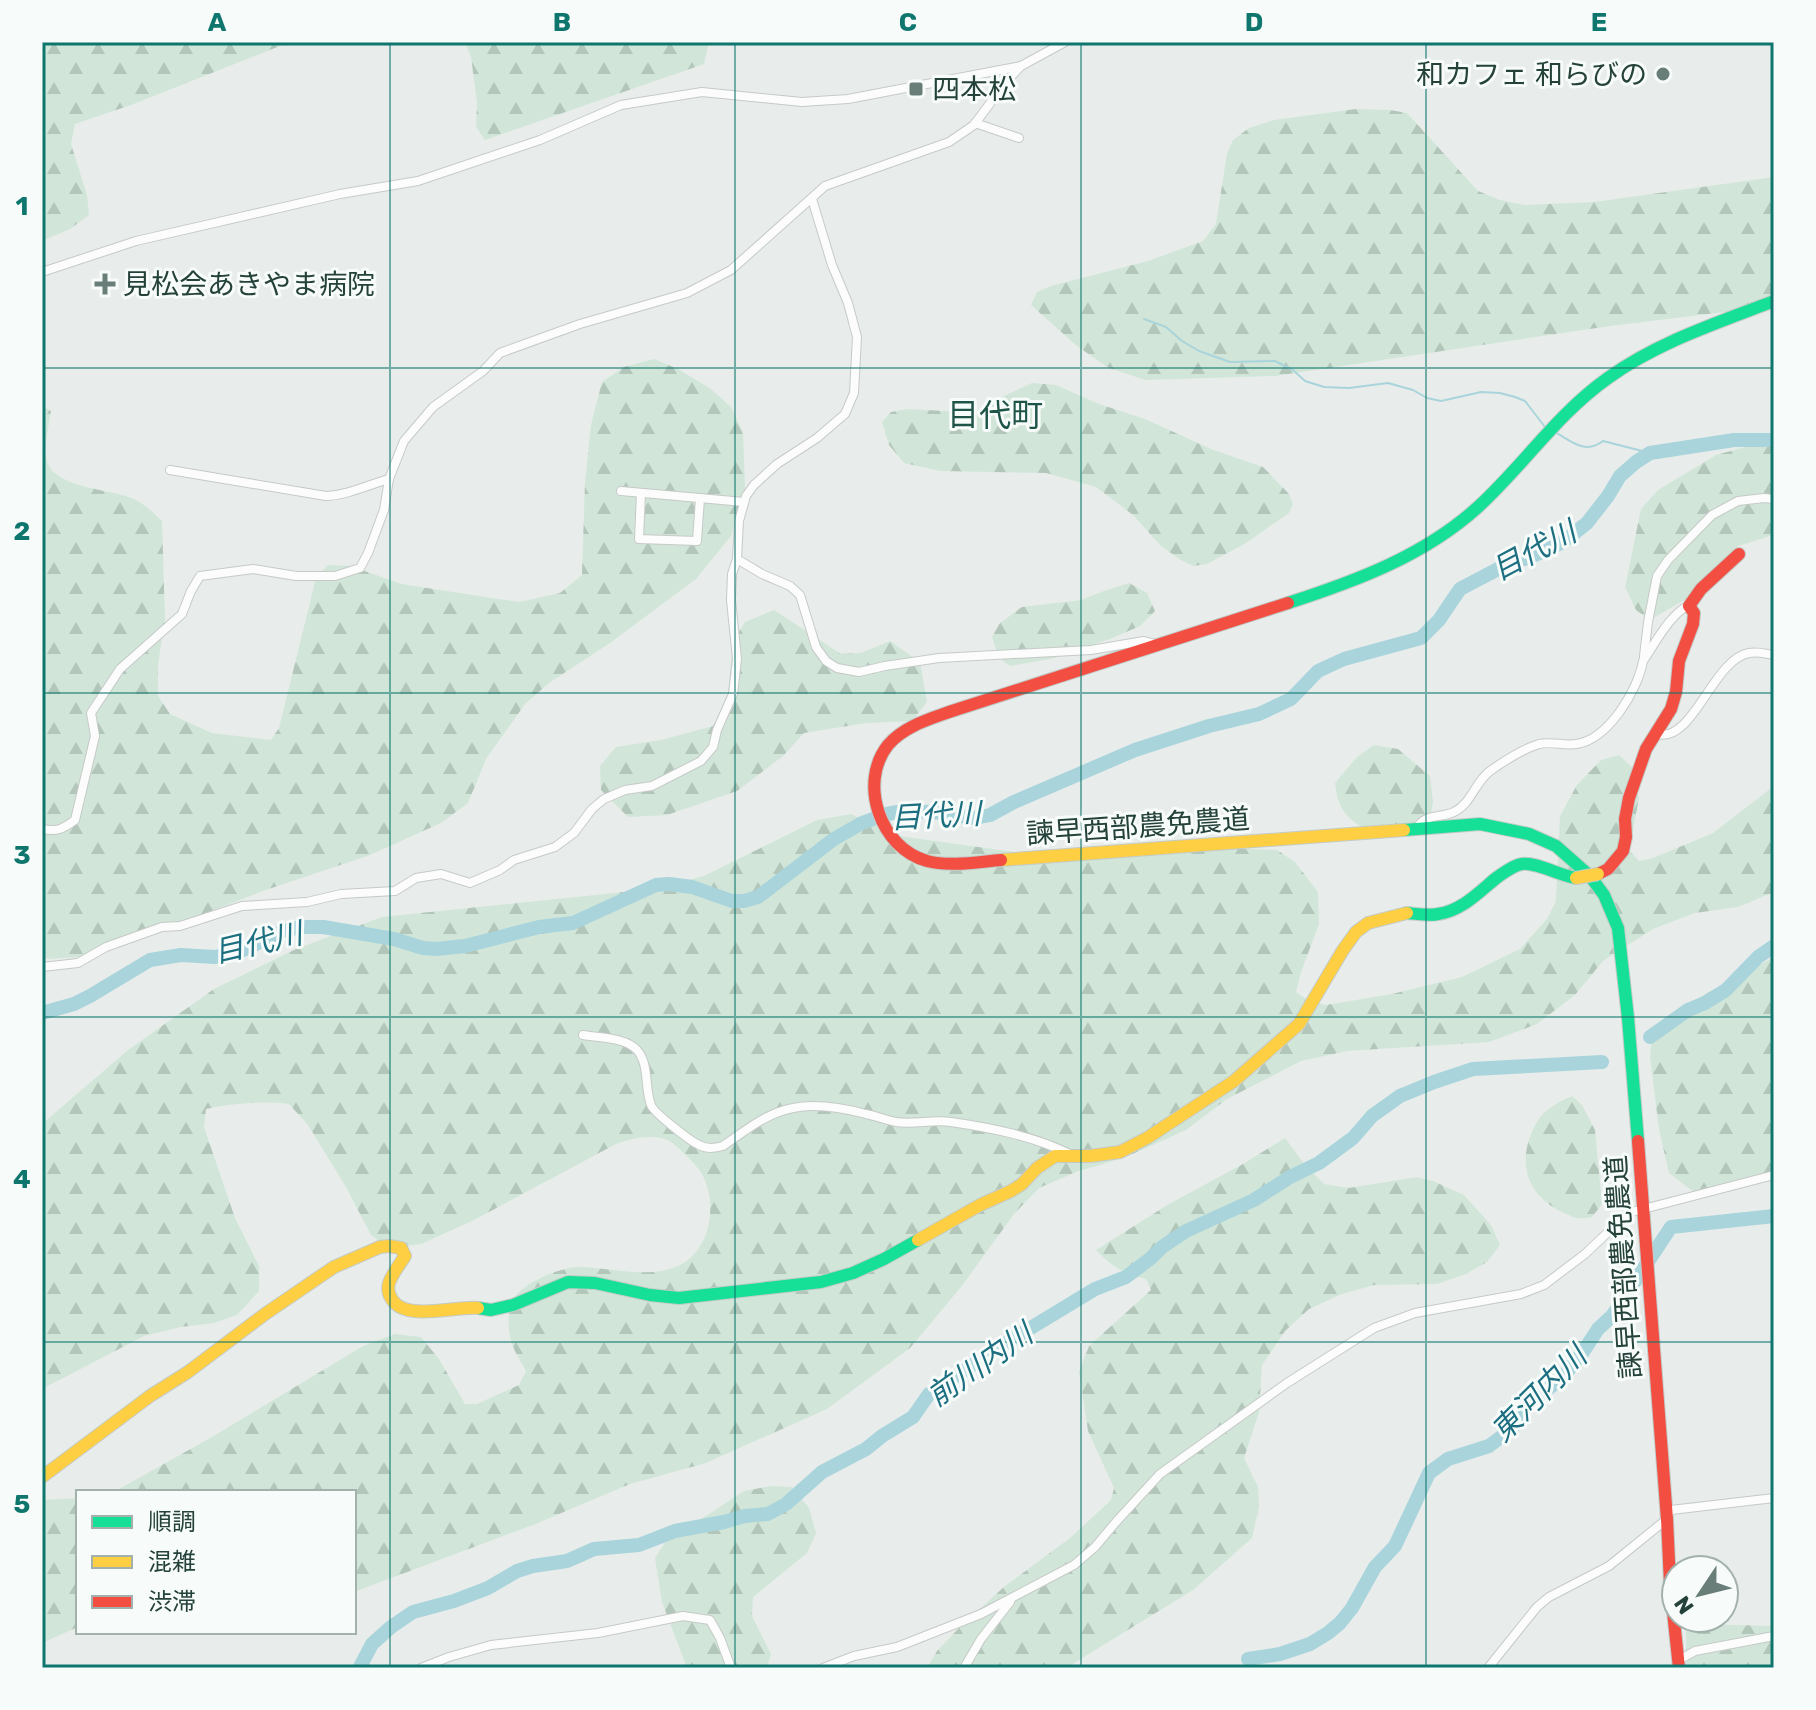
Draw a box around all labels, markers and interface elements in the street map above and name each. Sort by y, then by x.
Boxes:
text: A [208,7,227,38]
text: B [553,7,571,38]
text: C [899,7,917,38]
text: D [1245,7,1263,38]
text: E [1591,7,1607,38]
place label: 和カフェ 和らびの [1416,58,1647,91]
marker: 和カフェ 和らびの [1654,65,1672,83]
place label: 四本松 [932,73,1016,106]
marker: 四本松 [907,80,925,98]
text: 1 [16,191,28,222]
place label: 見松会あきやま病院 [123,268,375,301]
marker: 見松会あきやま病院 [94,273,116,295]
district label: 目代町 [947,396,1043,434]
water label: 目代川 [1486,513,1585,588]
text: 2 [14,516,30,547]
water label: 目代川 [890,796,985,836]
street label: 諫早西部農免農道 [1025,802,1251,851]
text: 3 [13,840,31,871]
water label: 目代川 [210,915,309,971]
street label: 諫早西部農免農道 [1599,1154,1648,1380]
text: 4 [13,1164,31,1195]
water label: 前川内川 [921,1314,1042,1414]
water label: 東河内川 [1484,1337,1596,1449]
text: 5 [14,1489,30,1520]
legend [76,1490,356,1634]
text: 順調 [148,1508,196,1536]
text: 混雑 [148,1548,196,1576]
north arrow [1660,1554,1740,1634]
text: 渋滞 [148,1588,196,1616]
text: N [1668,1591,1700,1619]

